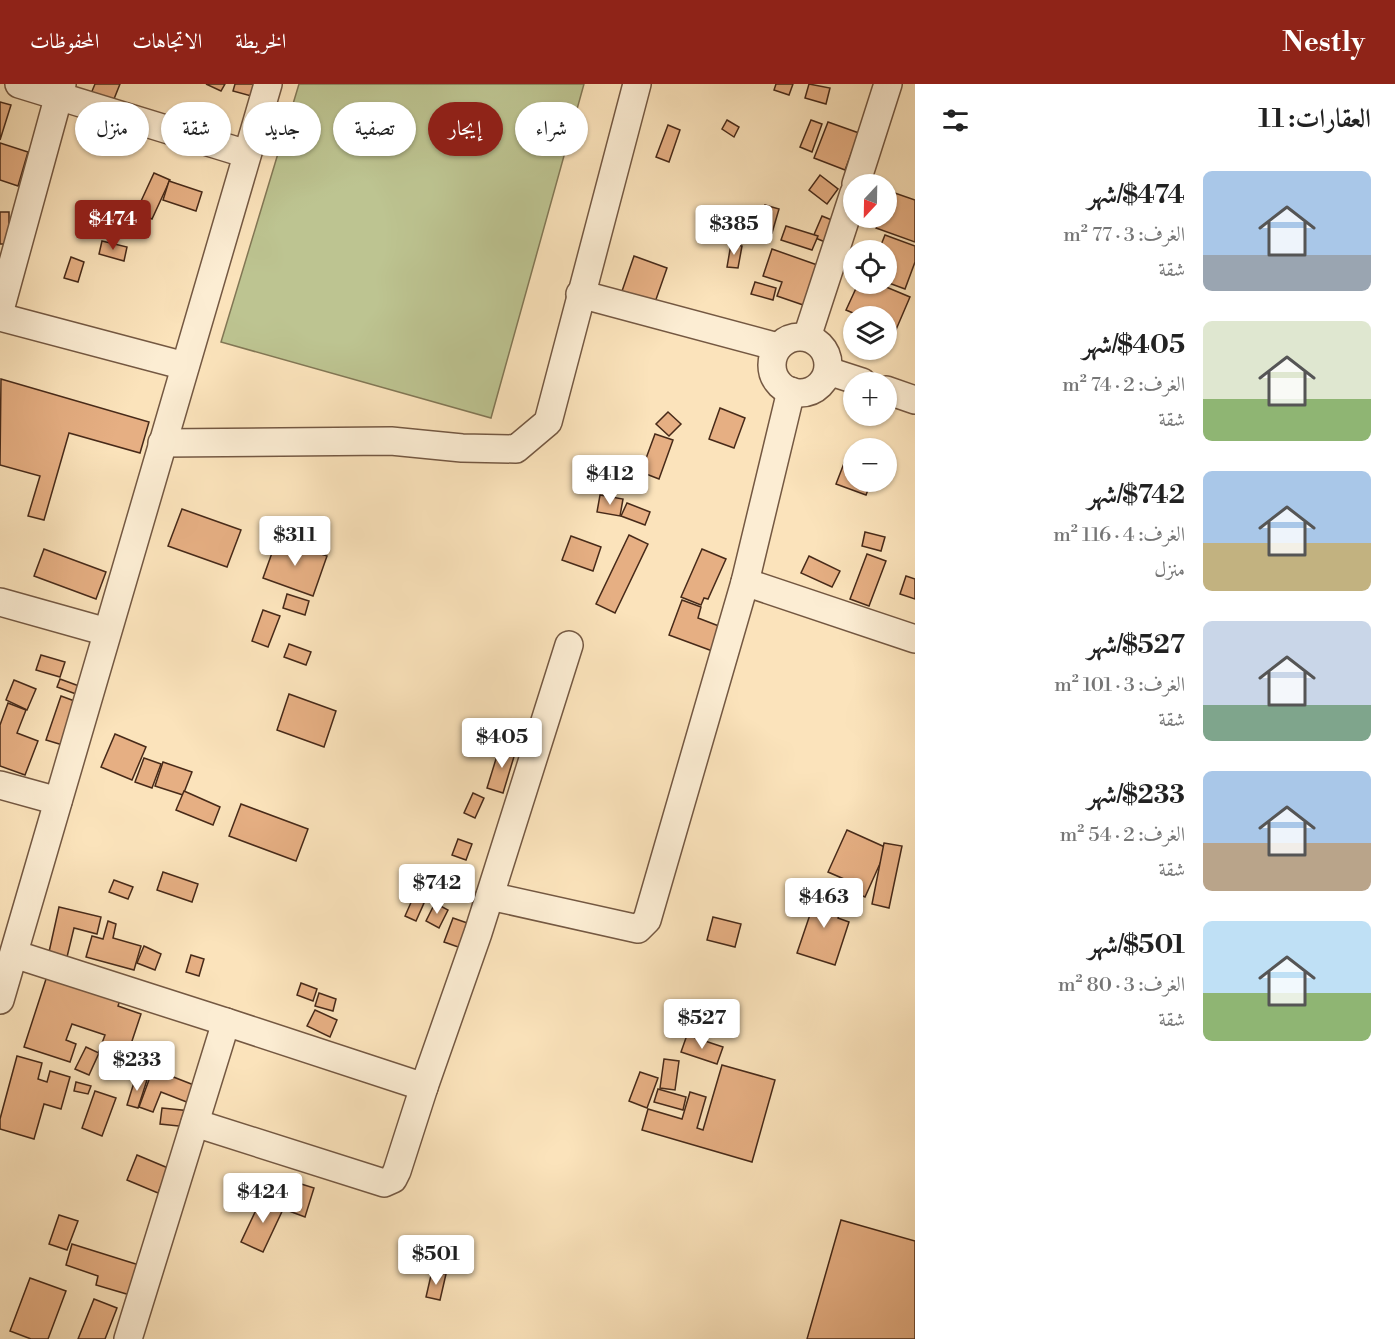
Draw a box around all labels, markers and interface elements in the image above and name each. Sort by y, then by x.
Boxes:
text: Nestly [1282,25,1365,60]
text: المحفوظات [30,29,99,55]
text: الاتجاهات [132,29,202,55]
text: الخريطة [235,29,286,55]
chip: منزل [75,102,149,156]
chip: شقة [161,102,231,156]
chip: جديد [243,102,321,156]
chip: تصفية [333,102,416,156]
chip: إيجار [428,102,503,156]
chip: شراء [515,102,588,156]
text: العقارات: 11 [1258,103,1371,135]
icon: filters [939,104,972,137]
north arrow [843,174,897,228]
map controls [843,174,897,492]
text: $474/شهر [1087,179,1185,211]
icon: home [1251,195,1323,267]
pin: $474 [77,200,149,251]
pin: $385 [698,205,770,256]
text: $474 [89,207,137,232]
text: $385 [709,212,759,237]
text: الغرف: 3 · 77 m² [1063,223,1185,248]
button: locate [843,240,897,294]
text: شقة [1159,258,1185,283]
button: layers [843,306,897,360]
text: $405/شهر [1082,329,1185,361]
icon: home [1251,345,1323,417]
button: + [843,372,897,426]
text: الغرف: 2 · 74 m² [1062,373,1185,398]
text: شقة [1159,408,1185,433]
button: − [843,438,897,492]
pin: $412 [574,455,646,506]
text: $412 [586,462,634,487]
text: $742/شهر [1087,479,1185,511]
icon: home [1251,495,1323,567]
pin: $311 [259,516,331,567]
text: $311 [273,523,317,548]
text: الغرف: 4 · 116 m² [1053,523,1185,548]
text: منزل [1154,558,1185,583]
text: $527/شهر [1087,629,1185,661]
icon: home [1251,645,1323,717]
text: الغرف: 3 · 101 m² [1054,673,1185,698]
text: شقة [1159,708,1185,733]
pin: $405 [466,718,538,769]
text: $405 [476,725,528,750]
text: $233/شهر [1087,779,1185,811]
icon: home [1251,795,1323,867]
text: الغرف: 2 · 54 m² [1060,823,1185,848]
text: شقة [1159,858,1185,883]
pin: $742 [401,864,473,915]
text: $742 [413,871,461,896]
pin: $463 [788,878,860,929]
text: $463 [799,885,849,910]
text: $501/شهر [1088,929,1185,961]
icon: home [1251,945,1323,1017]
text: الغرف: 3 · 80 m² [1058,973,1185,998]
pin: $527 [666,999,738,1050]
text: $527 [678,1006,726,1031]
text: شقة [1159,1008,1185,1033]
pin: $233 [101,1041,173,1092]
text: $233 [113,1048,161,1073]
pin: $424 [227,1173,299,1224]
text: $424 [237,1180,289,1205]
pin: $501 [400,1235,472,1286]
text: $501 [412,1242,460,1267]

